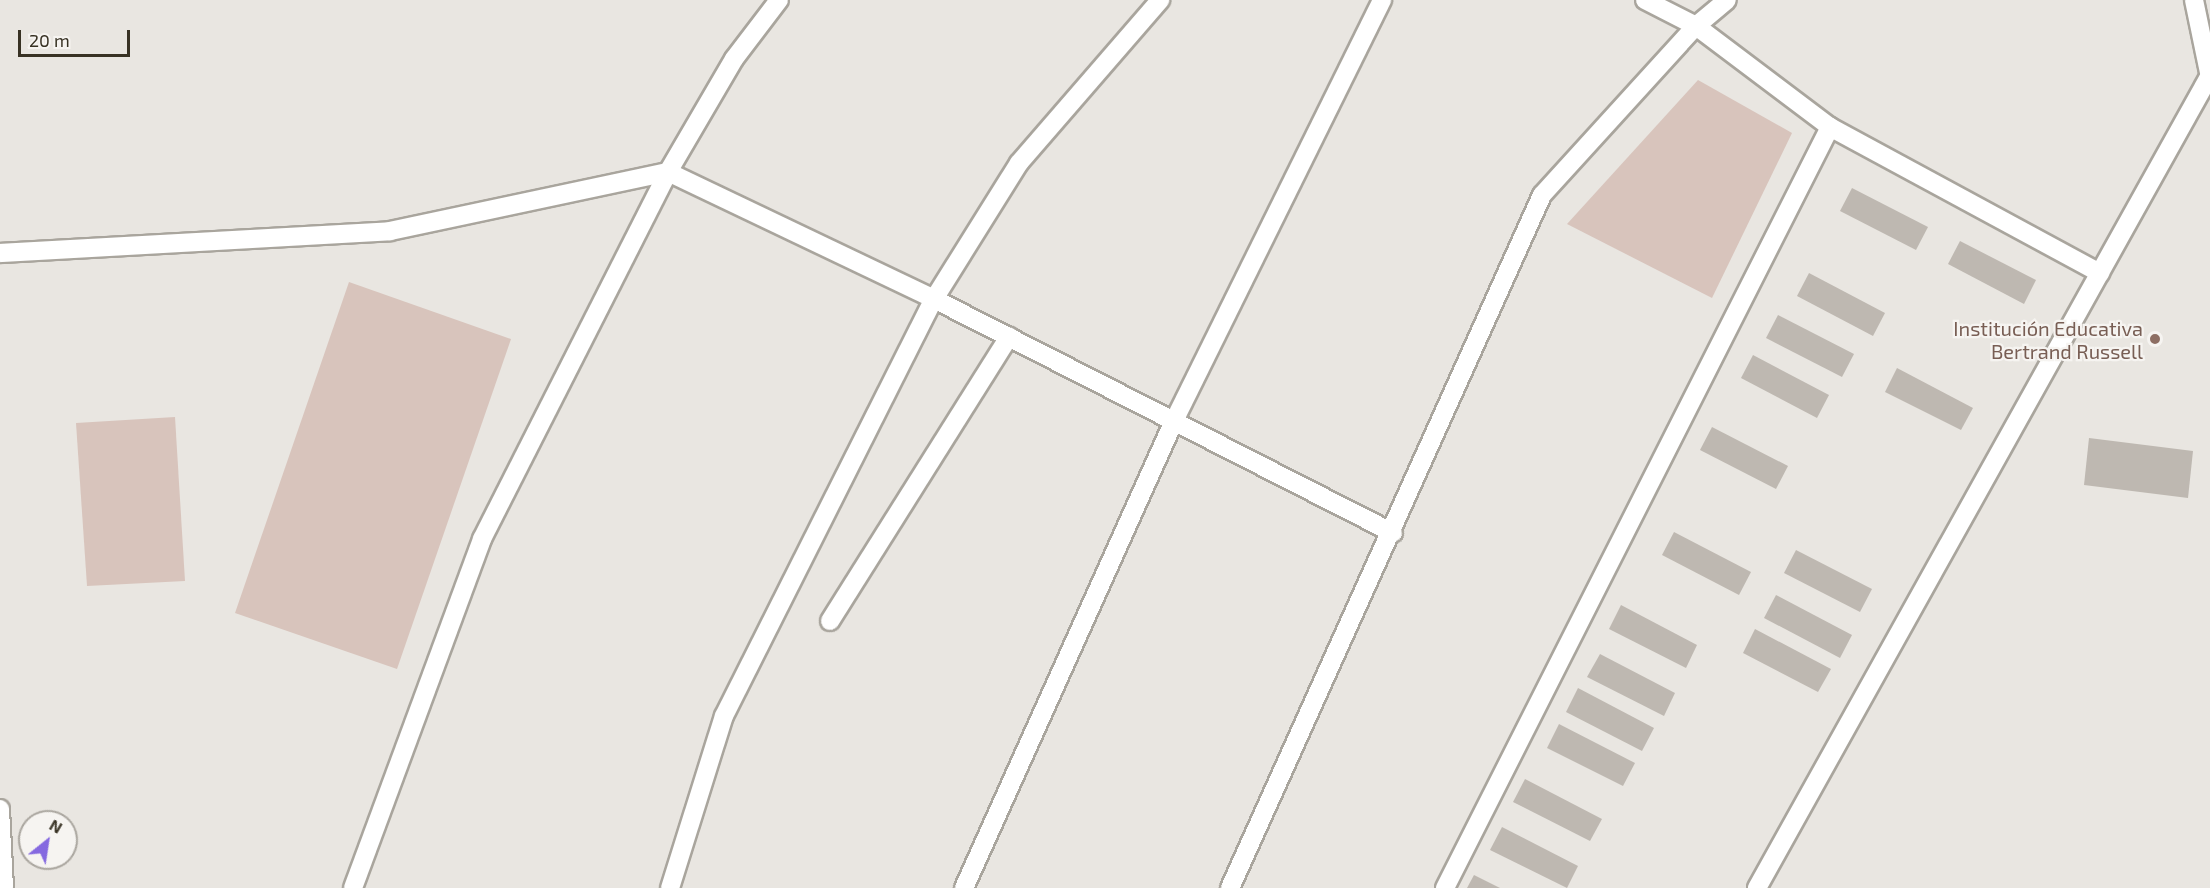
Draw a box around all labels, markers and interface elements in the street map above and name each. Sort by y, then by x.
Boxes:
scale bar [21,18,134,56]
text: 20 m [29,29,70,51]
place label: Institución Educativa Bertrand Russell [1953,316,2143,363]
marker: Institución Educativa Bertrand Russell [2148,332,2162,346]
north arrow [18,810,78,870]
text: N [46,815,66,837]

